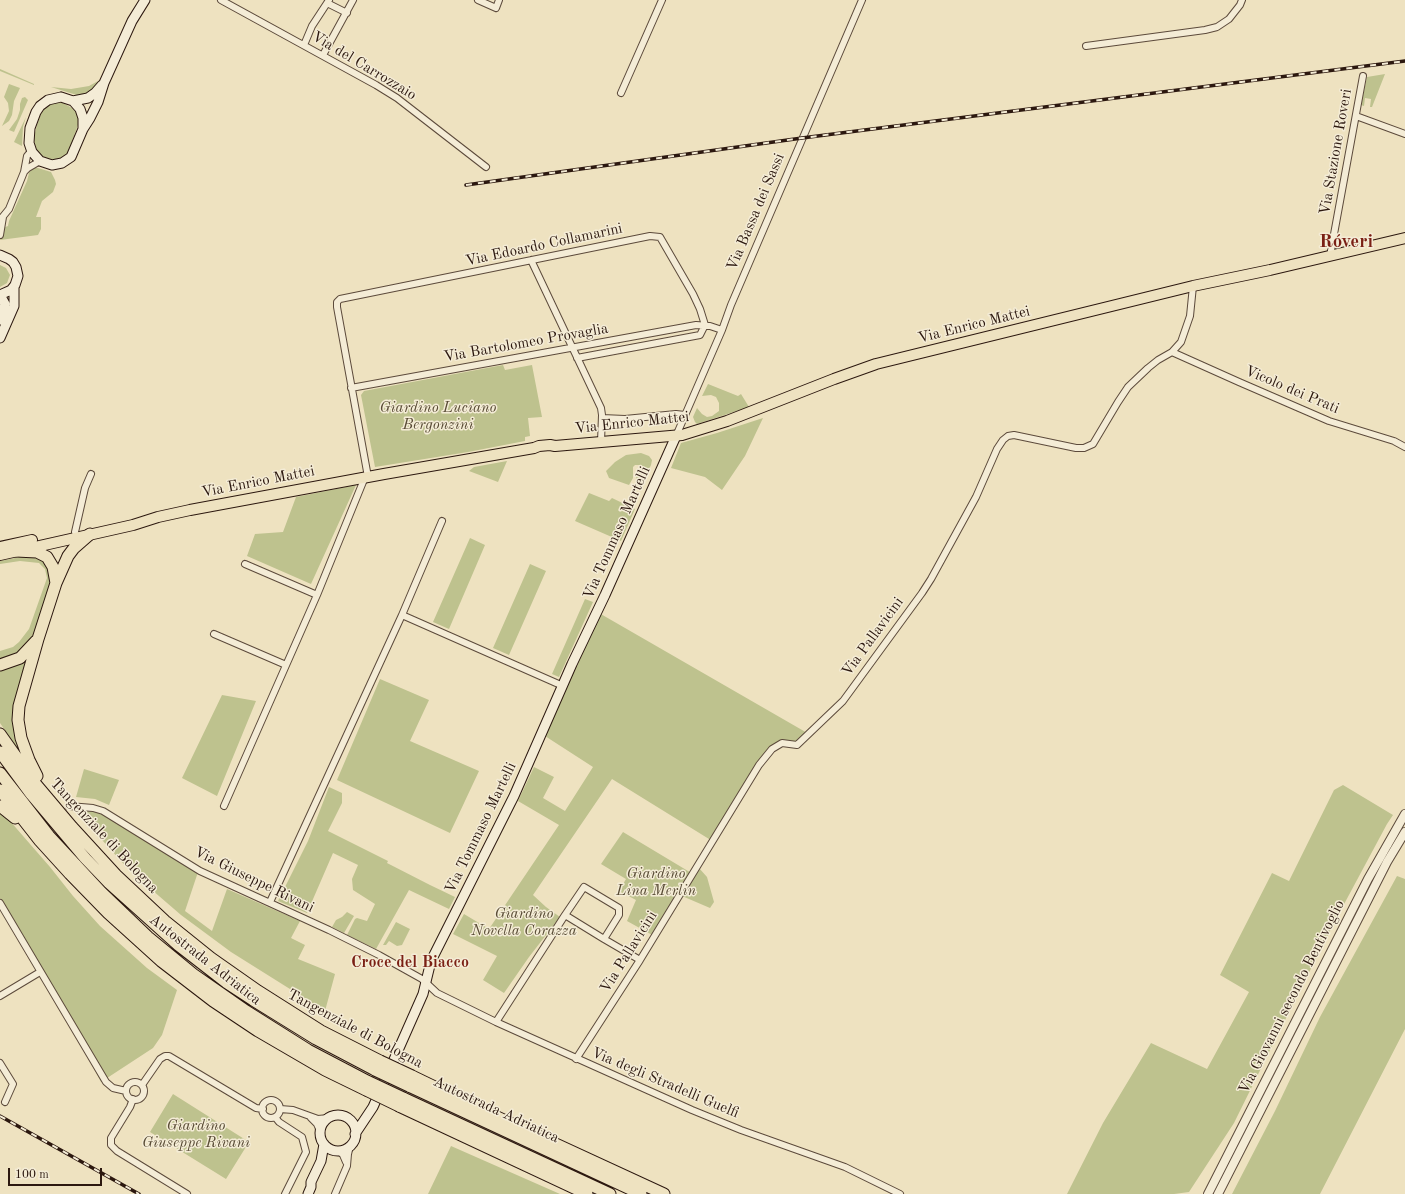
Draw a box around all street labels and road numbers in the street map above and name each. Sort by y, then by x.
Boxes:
street label: Via del Carrozzaio [308,28,420,104]
street label: Via Stazione Roveri [1316,88,1356,216]
street label: Via Bassa dei Sassi [723,151,789,273]
street label: Via Edoardo Collamarini [464,220,624,270]
street label: Via Enrico Mattei [916,302,1032,348]
street label: Via Bartolomeo Provaglia [442,320,610,366]
street label: Vicolo dei Prati [1242,362,1342,418]
street label: Via Enrico Mattei [574,408,690,438]
street label: Via Enrico Mattei [200,462,316,502]
street label: Via Tommaso Martelli [580,464,654,602]
street label: Via Pallavicini [838,594,908,680]
street label: Via Tommaso Martelli [441,760,521,896]
street label: Tangenziale di Bologna [46,775,162,897]
street label: Via Giuseppe Rivani [191,843,317,917]
street label: Via Giovanni secondo Bentivoglio [1235,897,1349,1097]
street label: Via Pallavicini [597,908,661,996]
street label: Autostrada Adriatica [145,911,265,1009]
street label: Tangenziale di Bologna [284,986,426,1072]
street label: Via degli Stradelli Guelfi [588,1044,742,1122]
street label: Autostrada Adriatica [430,1073,562,1147]

